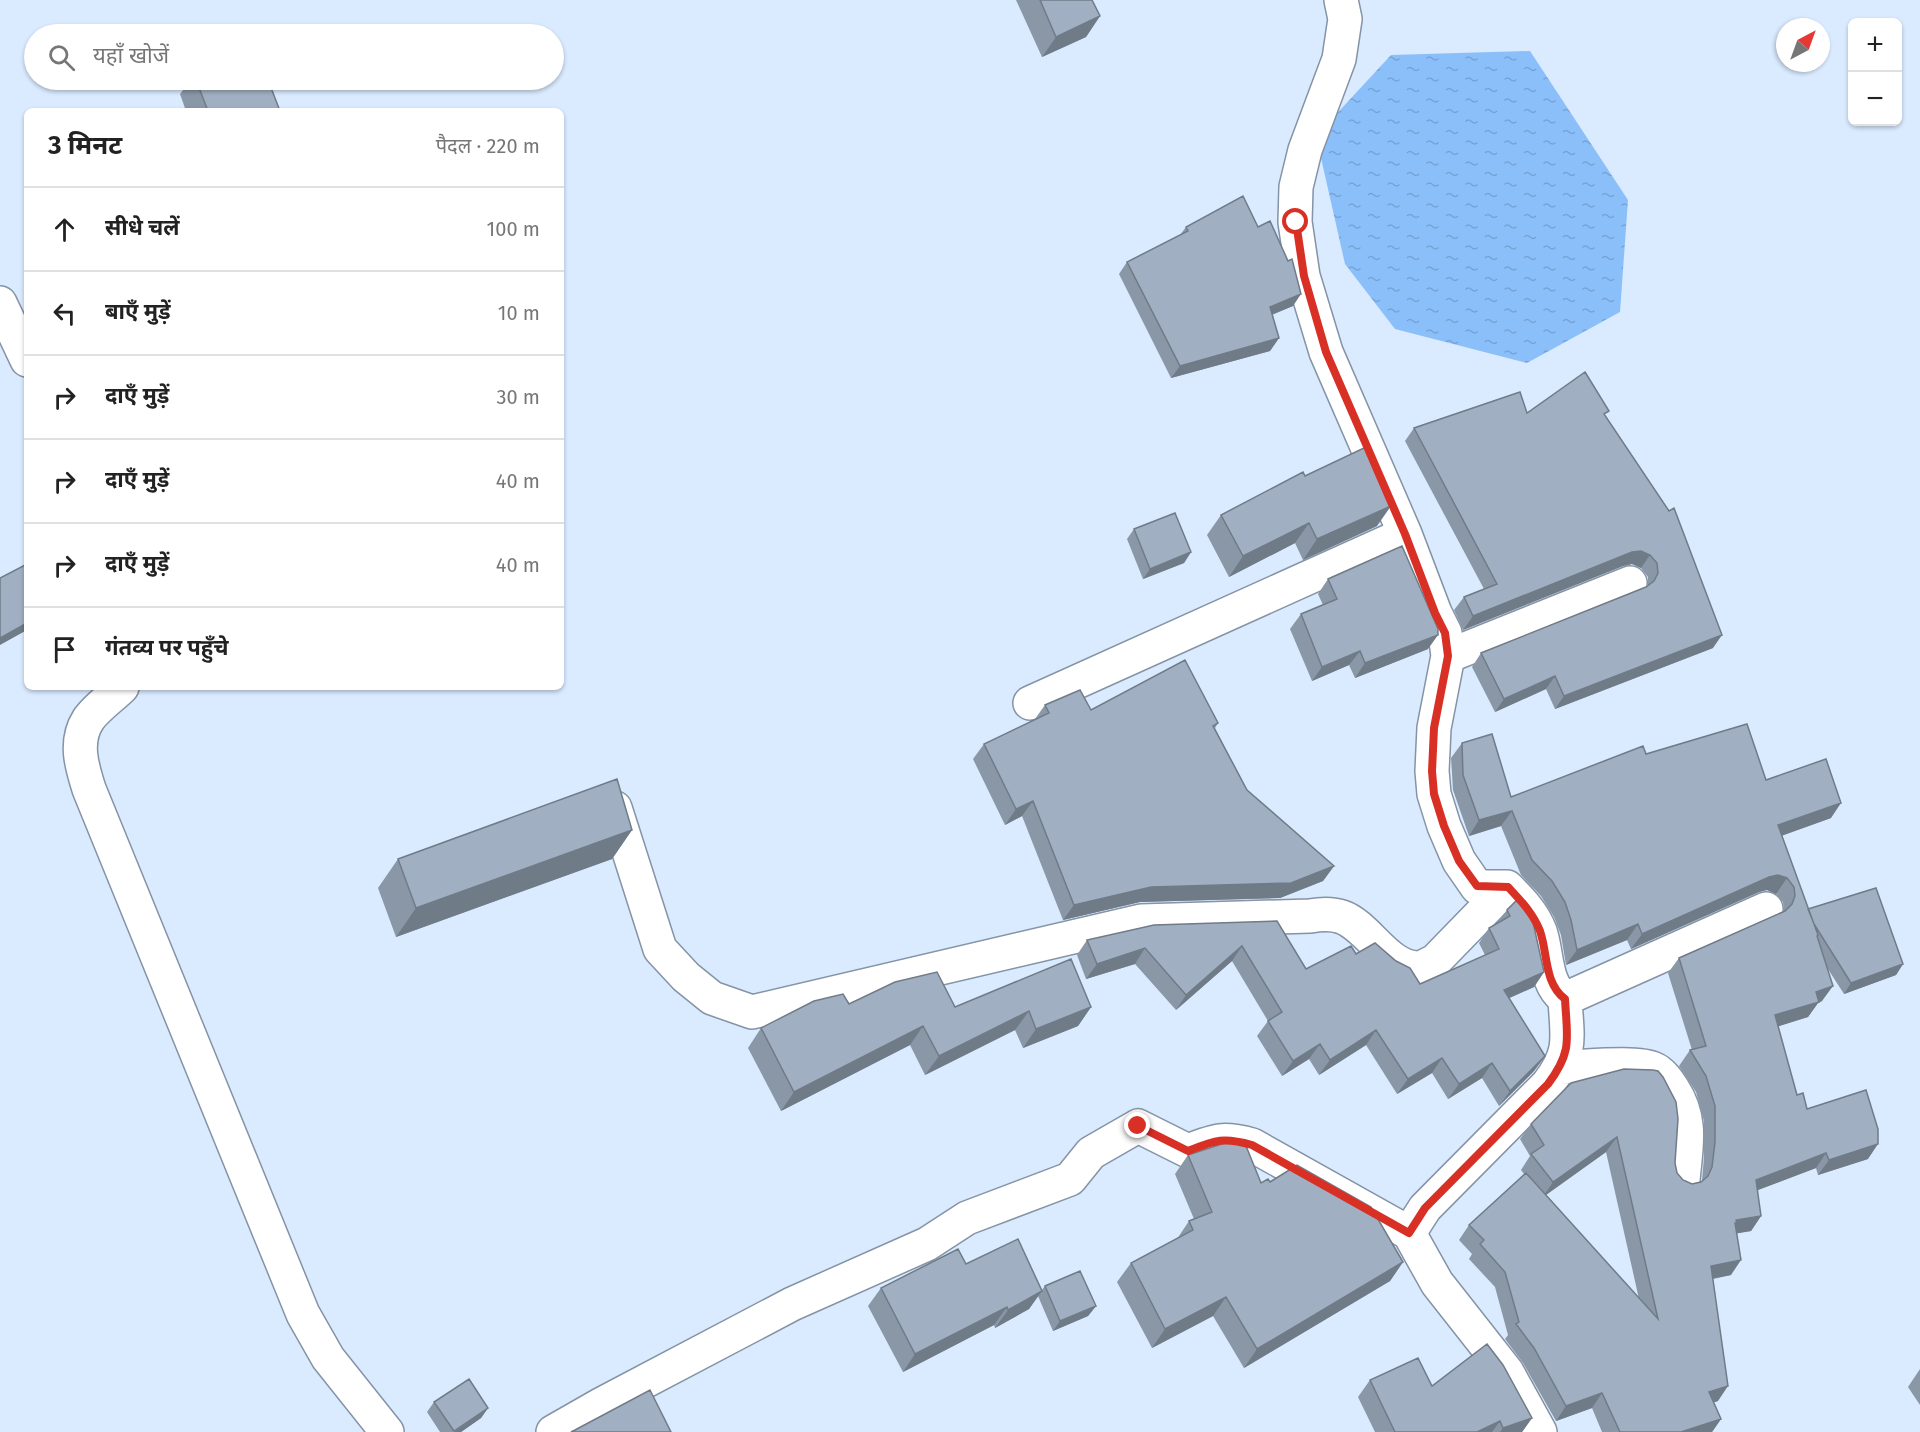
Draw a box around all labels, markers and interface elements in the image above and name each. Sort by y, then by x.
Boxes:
north arrow [1776,18,1830,72]
map controls [1848,18,1902,126]
button: + [1848,18,1902,72]
search box [24,24,564,90]
icon: search [45,41,78,74]
text: यहाँ खोजें [93,42,169,69]
button: − [1848,72,1902,126]
text: 3 मिनट [48,130,122,161]
text: पैदल · 220 m [436,134,540,158]
route start [1282,208,1308,234]
icon: ahead [48,213,81,246]
text: सीधे चलें [105,214,180,241]
text: 100 m [487,217,540,241]
icon: left [48,297,81,330]
text: बाएँ मुड़ें [105,298,171,325]
text: 10 m [498,301,540,325]
icon: right [48,381,81,414]
text: दाएँ मुड़ें [105,382,169,409]
text: 30 m [496,385,540,409]
icon: right [48,465,81,498]
text: दाएँ मुड़ें [105,466,169,493]
text: 40 m [496,469,540,493]
icon: right [48,549,81,582]
text: दाएँ मुड़ें [105,550,169,577]
text: 40 m [496,553,540,577]
icon: arrive [48,633,81,666]
text: गंतव्य पर पहुँचे [105,634,229,661]
route end [1124,1112,1150,1138]

